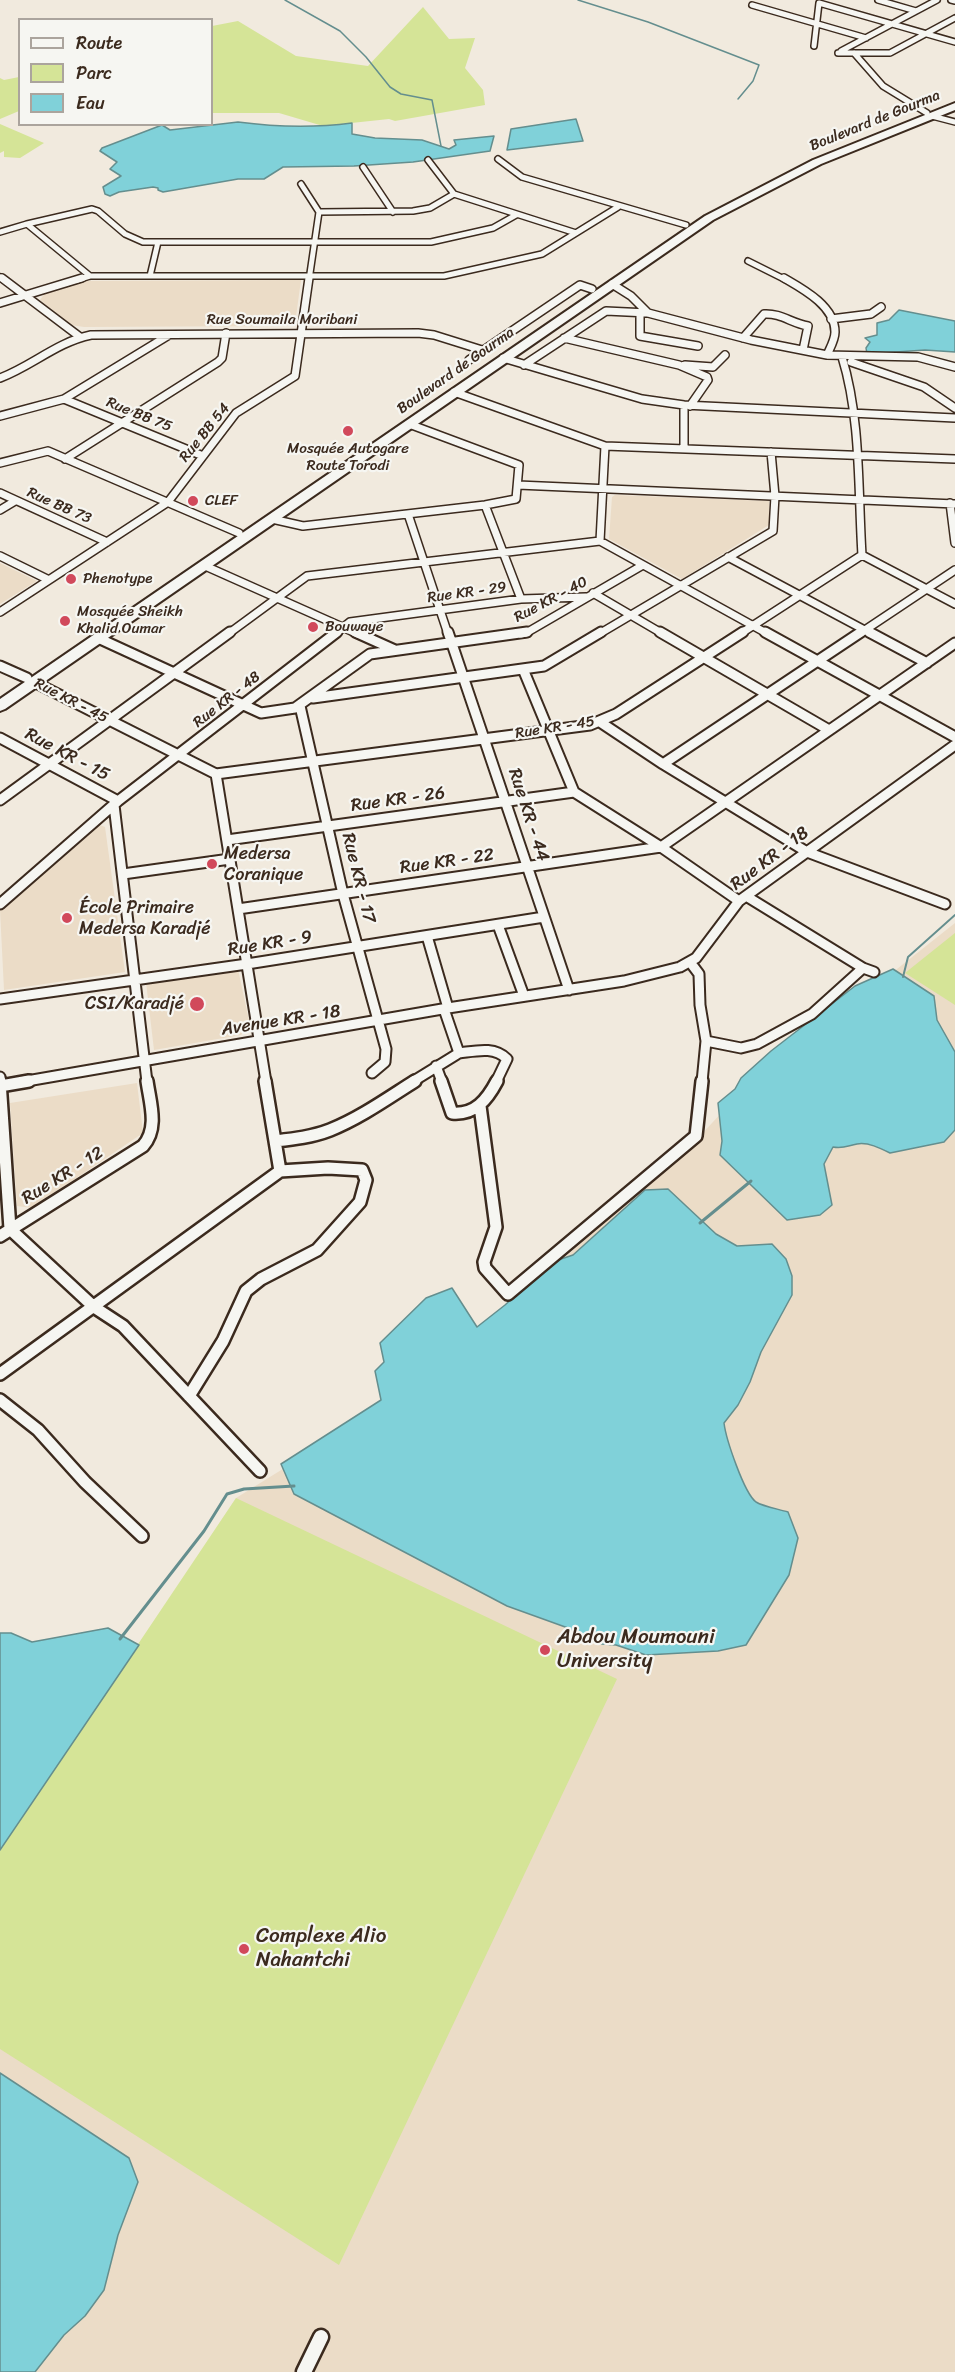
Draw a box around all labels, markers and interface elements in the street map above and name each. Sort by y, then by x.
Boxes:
legend [18,18,213,126]
text: Route [76,27,122,59]
text: Parc [76,57,112,89]
text: Eau [76,87,105,119]
street label: Boulevard de Gourma [807,87,943,155]
street label: Rue Soumaila Moribani [207,311,357,329]
street label: Boulevard de Gourma [394,324,518,418]
street label: Rue BB 75 [103,394,175,436]
street label: Rue BB 54 [176,400,234,466]
marker: Mosquée Autogare Route Torodi [341,424,355,438]
place label: Mosquée Autogare Route Torodi [287,440,409,475]
street label: Rue BB 73 [24,484,94,528]
place label: CLEF [205,492,238,510]
marker: CLEF [186,494,200,508]
place label: Phenotype [83,570,152,588]
marker: Phenotype [64,572,78,586]
street label: Rue KR - 40 [511,573,591,627]
street label: Rue KR - 29 [426,579,508,607]
place label: Mosquée Sheikh Khalid Oumar [77,603,183,638]
marker: Mosquée Sheikh Khalid Oumar [58,614,72,628]
place label: Bouwaye [325,618,384,636]
marker: Bouwaye [306,620,320,634]
street label: Rue KR - 48 [190,668,264,732]
street label: Rue KR - 45 [31,675,111,727]
street label: Rue KR - 45 [514,713,596,743]
street label: Rue KR - 15 [21,724,113,786]
street label: Rue KR - 44 [503,766,553,864]
street label: Rue KR - 26 [350,783,446,817]
street label: Rue KR - 18 [726,822,814,896]
street label: Rue KR - 17 [336,831,380,925]
place label: Medersa Coranique [224,843,303,886]
street label: Rue KR - 22 [399,845,495,879]
marker: Medersa Coranique [205,857,219,871]
place label: École Primaire Medersa Karadjé [79,897,211,940]
marker: École Primaire Medersa Karadjé [60,911,74,925]
street label: Rue KR - 9 [226,927,314,961]
place label: CSI/Karadjé [85,993,184,1015]
marker: CSI/Karadjé [188,995,206,1013]
street label: Avenue KR - 18 [220,1001,342,1041]
street label: Rue KR - 12 [18,1142,108,1210]
place label: Abdou Moumouni University [557,1625,715,1675]
marker: Abdou Moumouni University [538,1643,552,1657]
place label: Complexe Alio Nahantchi [256,1924,386,1974]
marker: Complexe Alio Nahantchi [237,1942,251,1956]

